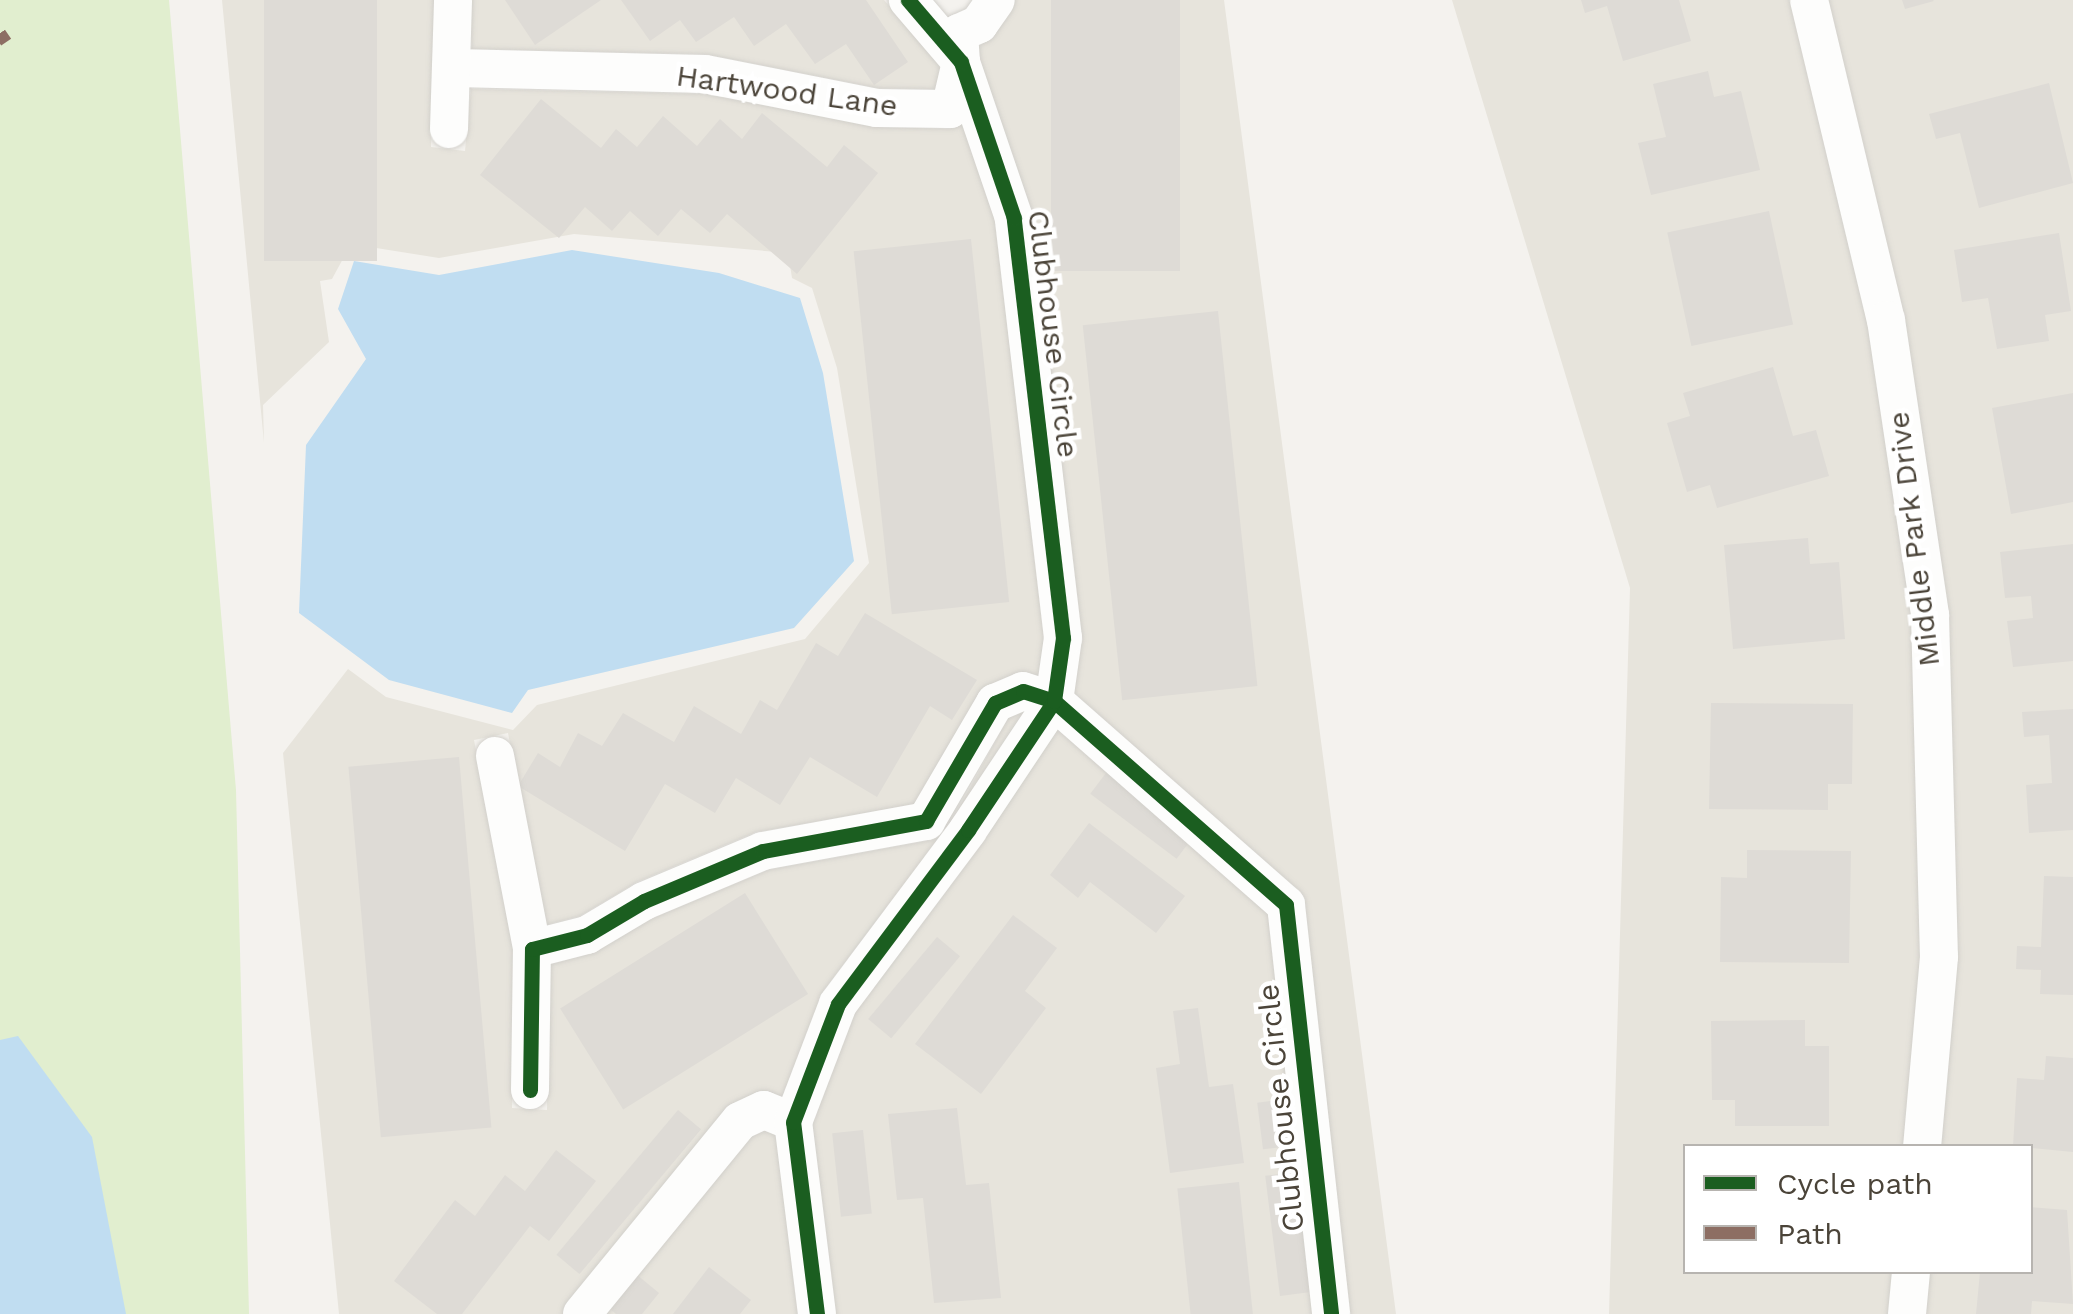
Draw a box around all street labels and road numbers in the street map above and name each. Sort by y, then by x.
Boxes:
street label: Hartwood Lane [674,58,900,124]
street label: Clubhouse Circle [1020,208,1086,460]
street label: Middle Park Drive [1880,409,1948,669]
street label: Clubhouse Circle [1250,982,1312,1234]

